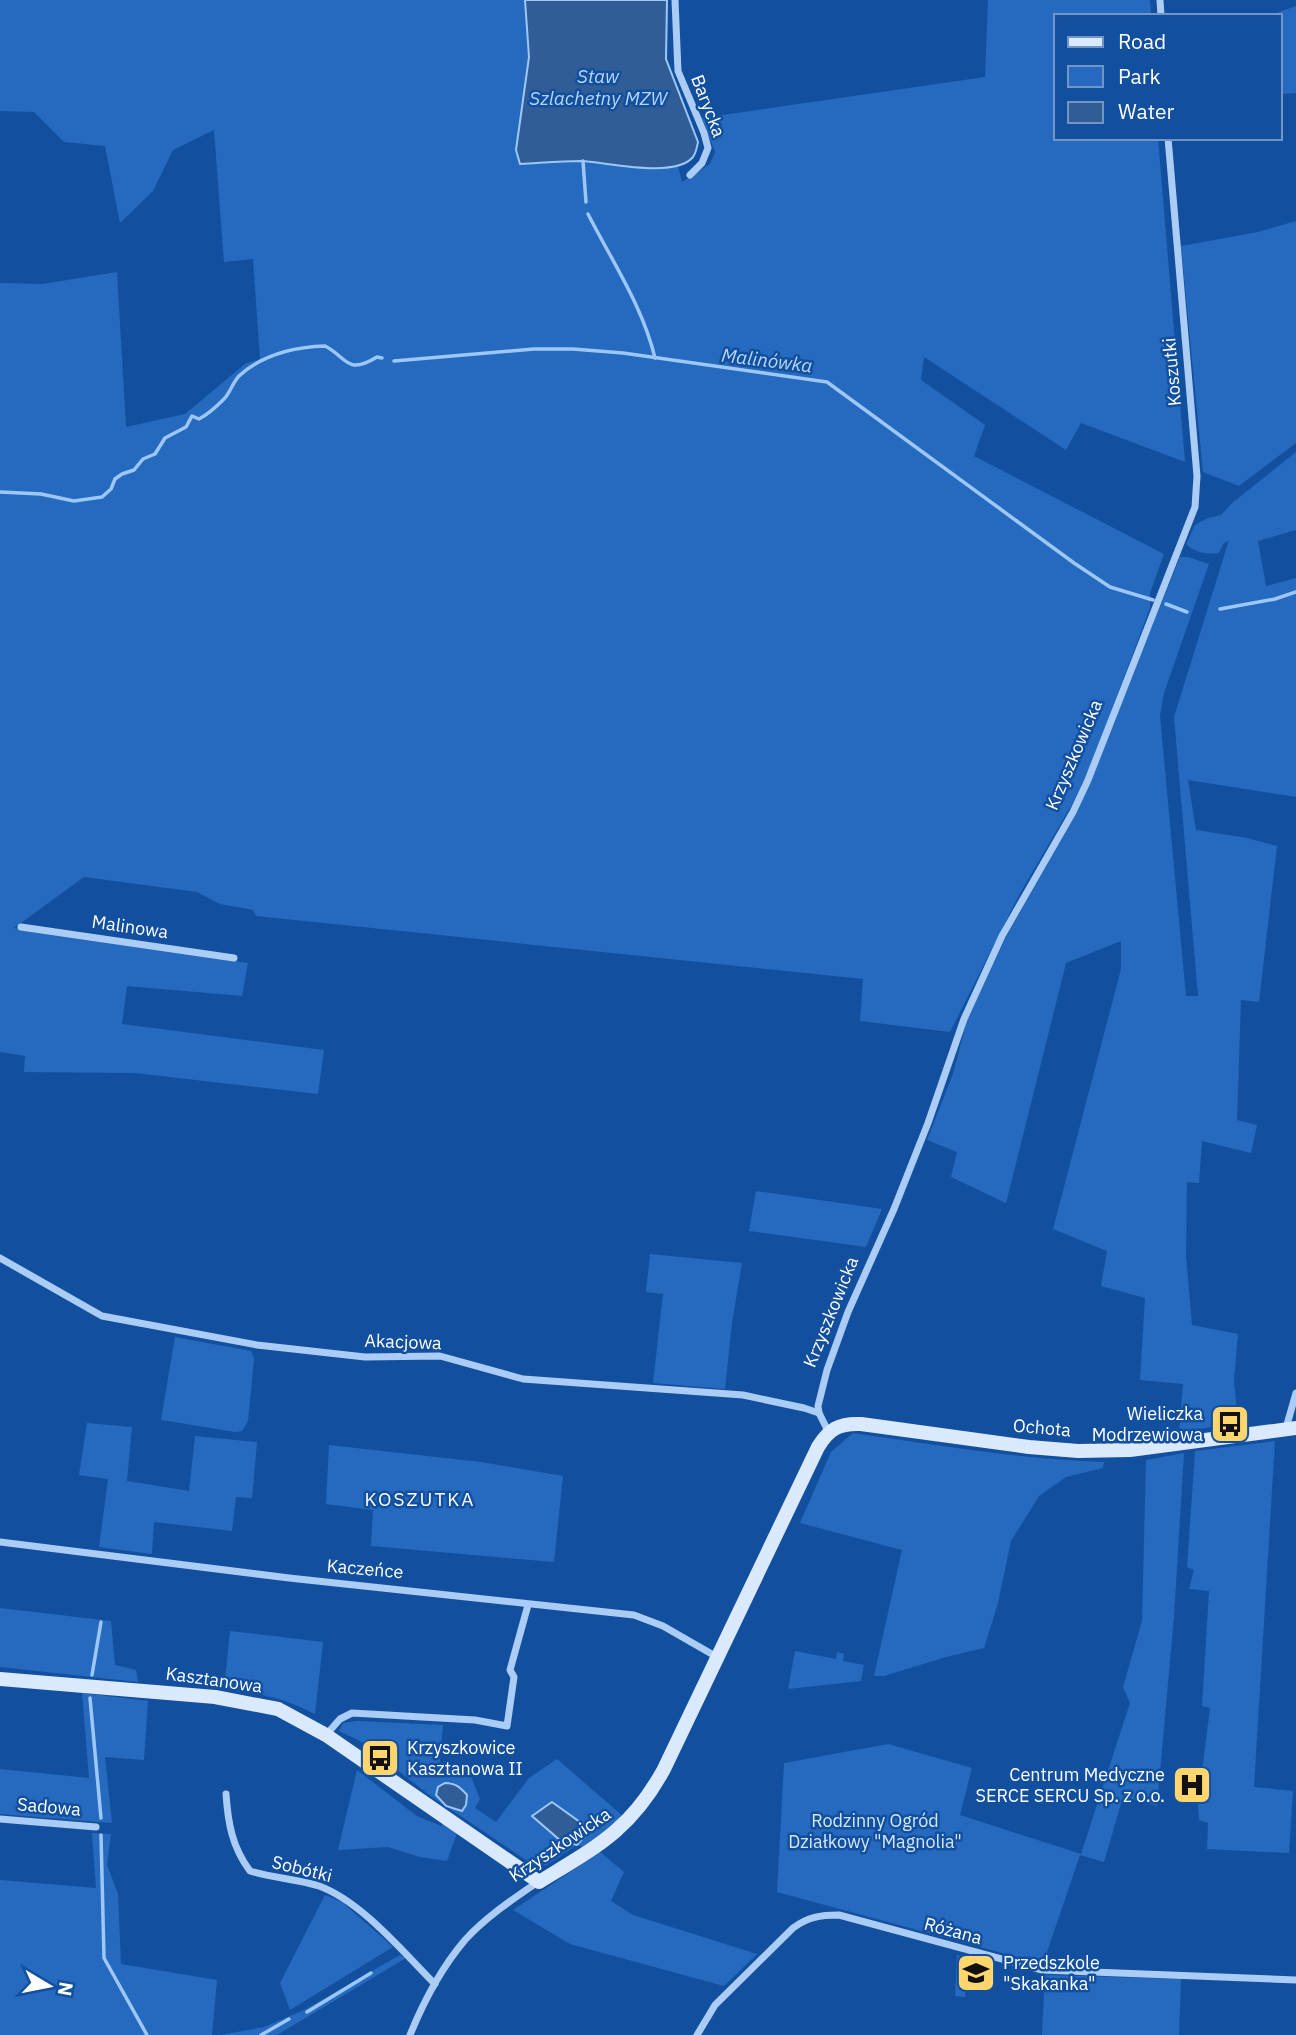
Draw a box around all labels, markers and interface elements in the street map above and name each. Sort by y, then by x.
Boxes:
legend [1054,14,1282,140]
text: Road [1118,27,1166,55]
text: Park [1118,62,1161,90]
water label: Staw Szlachetny MZW [529,64,668,110]
street label: Barycka [686,71,731,141]
text: Water [1118,97,1175,125]
street label: Koszutki [1157,337,1186,407]
water label: Malinówka [720,343,814,377]
street label: Krzyszkowicka [1040,696,1107,813]
street label: Malinowa [90,910,170,943]
street label: Krzyszkowicka [798,1253,863,1371]
street label: Akacjowa [364,1329,442,1354]
place label: Wieliczka Modrzewiowa [1092,1402,1203,1446]
bus stop icon: Wieliczka Modrzewiowa [1209,1403,1251,1445]
street label: Ochota [1012,1414,1072,1442]
district label: KOSZUTKA [364,1487,476,1511]
street label: Kaczeńce [326,1554,404,1583]
street label: Kasztanowa [164,1661,264,1698]
place label: Krzyszkowice Kasztanowa II [407,1736,523,1780]
bus stop icon: Krzyszkowice Kasztanowa II [359,1737,401,1779]
place label: Centrum Medyczne SERCE SERCU Sp. z o.o. [976,1763,1165,1807]
hospital icon: Centrum Medyczne SERCE SERCU Sp. z o.o. [1171,1764,1213,1806]
street label: Sadowa [16,1792,82,1821]
street label: Krzyszkowicka [505,1802,615,1887]
park label: Rodzinny Ogród Działkowy "Magnolia" [788,1809,962,1853]
street label: Sobótki [270,1850,335,1887]
street label: Różana [922,1912,985,1949]
north arrow [14,1951,84,2021]
place label: Przedszkole "Skakanka" [1003,1951,1100,1995]
school or university icon: Przedszkole "Skakanka" [955,1952,997,1994]
text: N [53,1980,79,1998]

